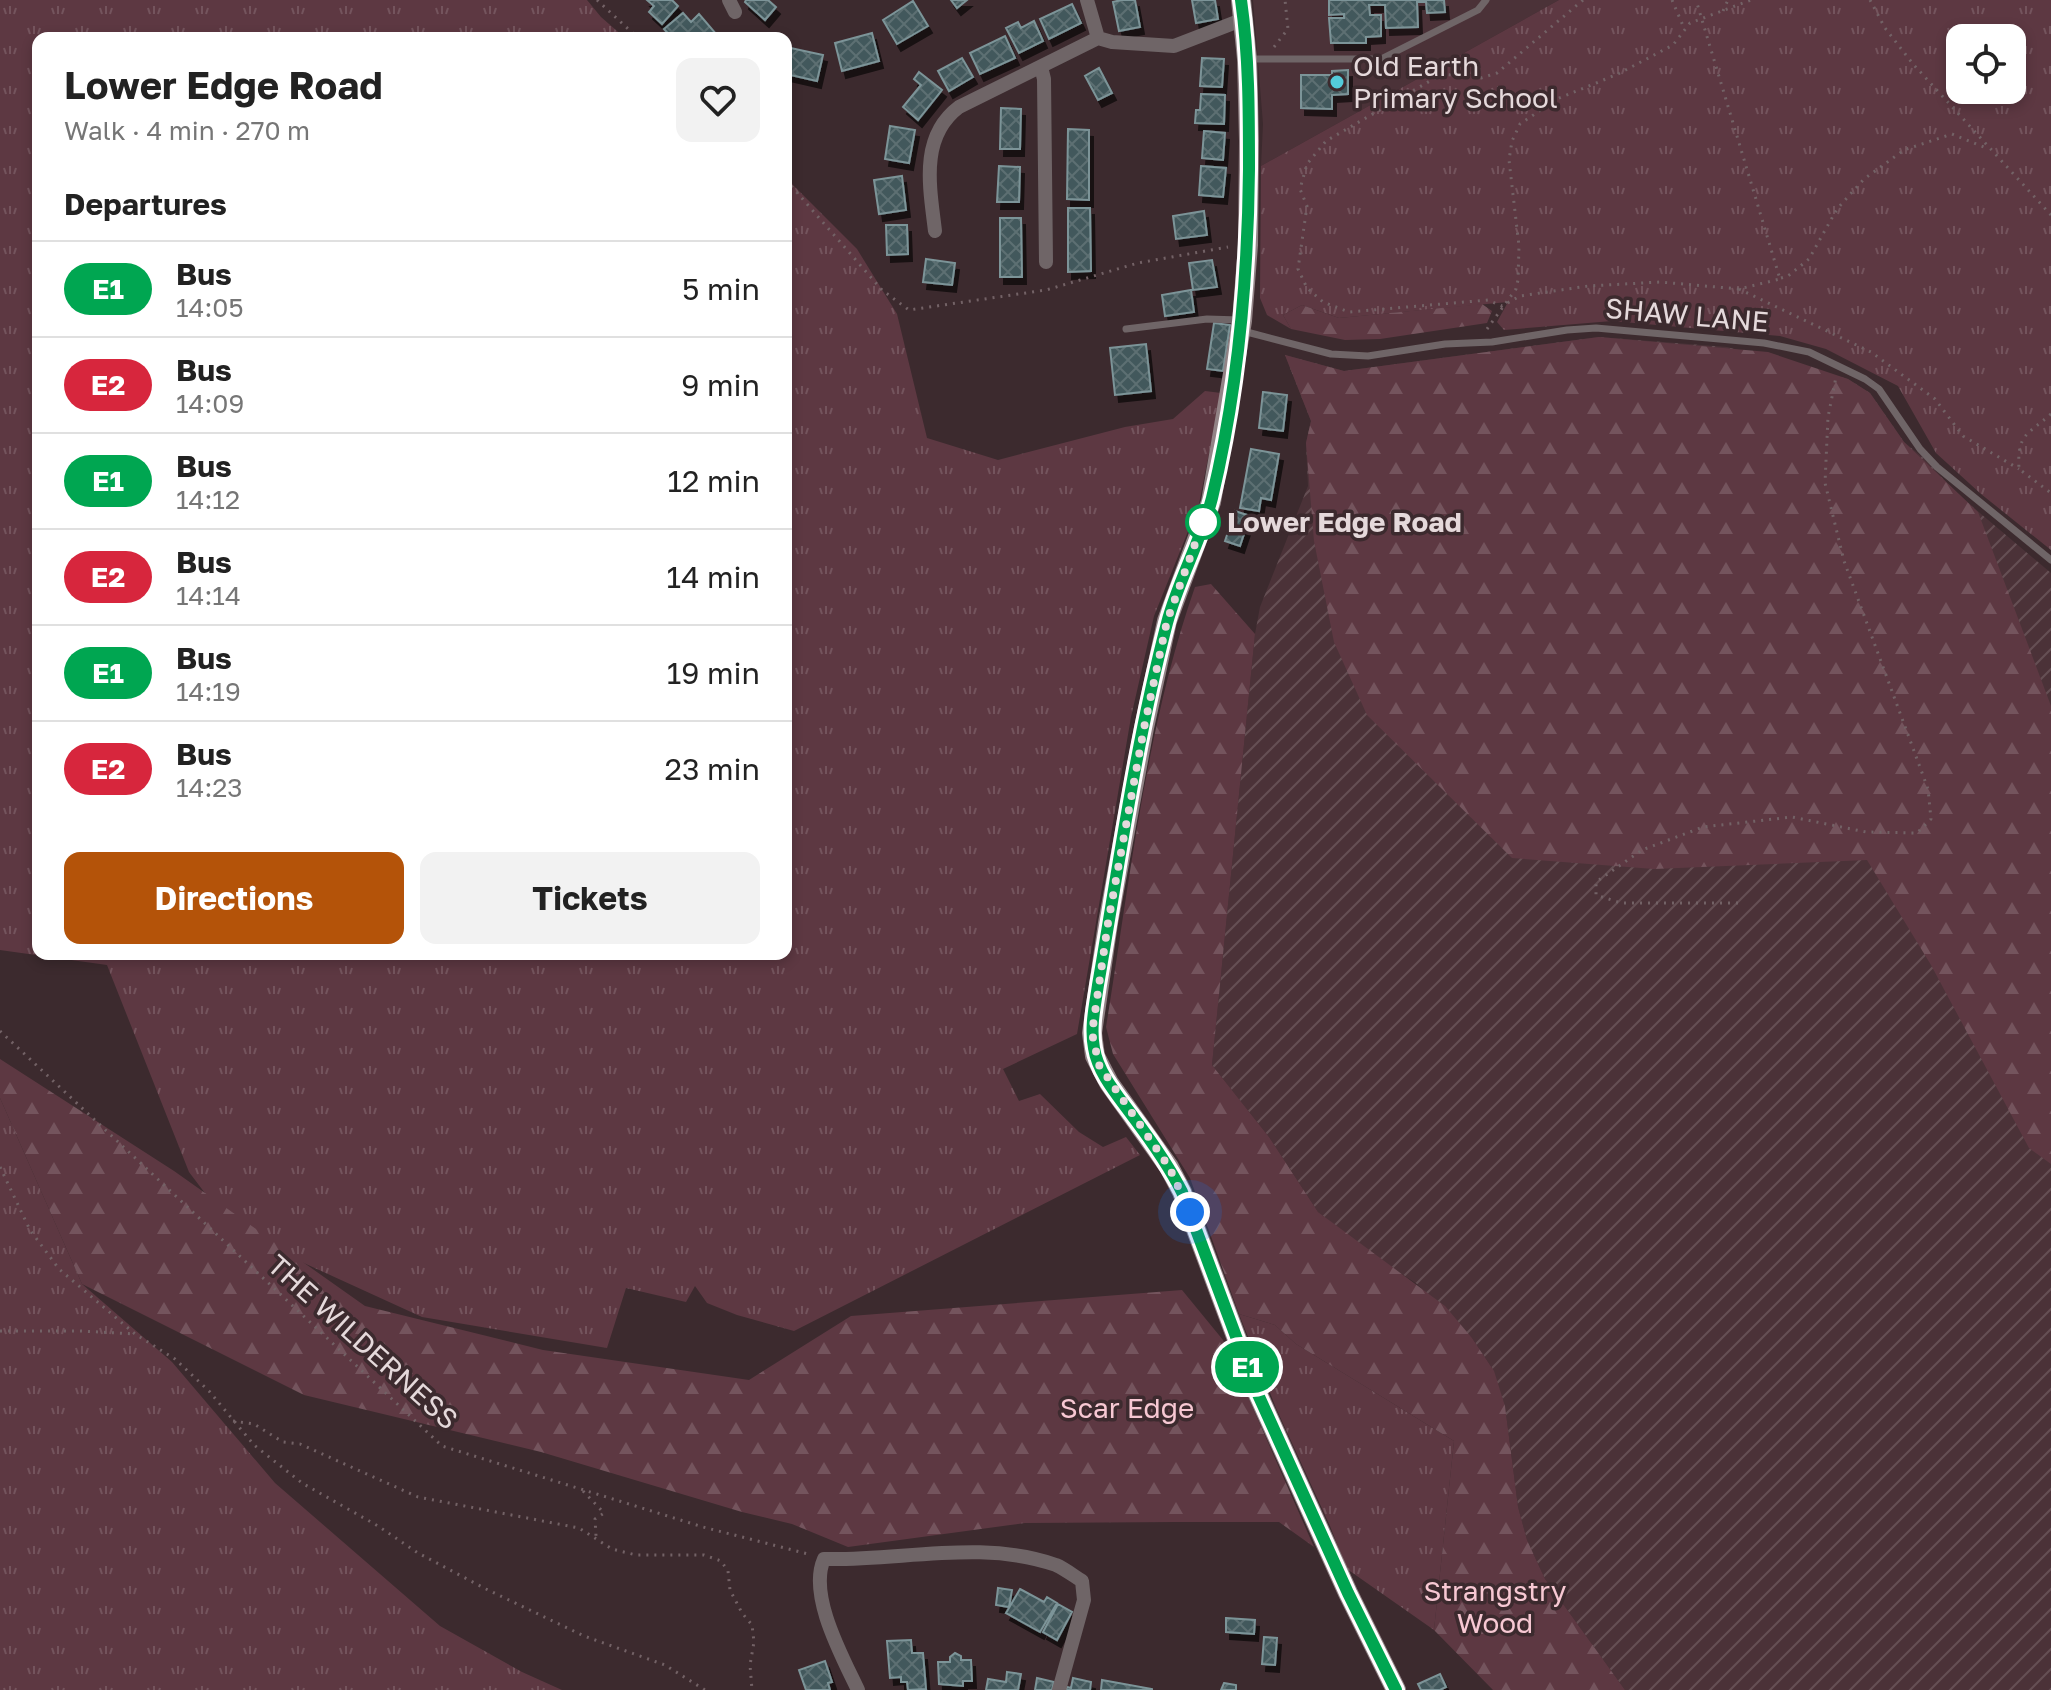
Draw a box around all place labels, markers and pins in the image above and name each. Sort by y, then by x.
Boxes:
place label: Old Earth Primary School [1353,49,1558,114]
marker: Old Earth Primary School [1328,73,1346,91]
marker: Lower Edge Road [1186,505,1220,539]
place label: Lower Edge Road [1227,505,1462,538]

